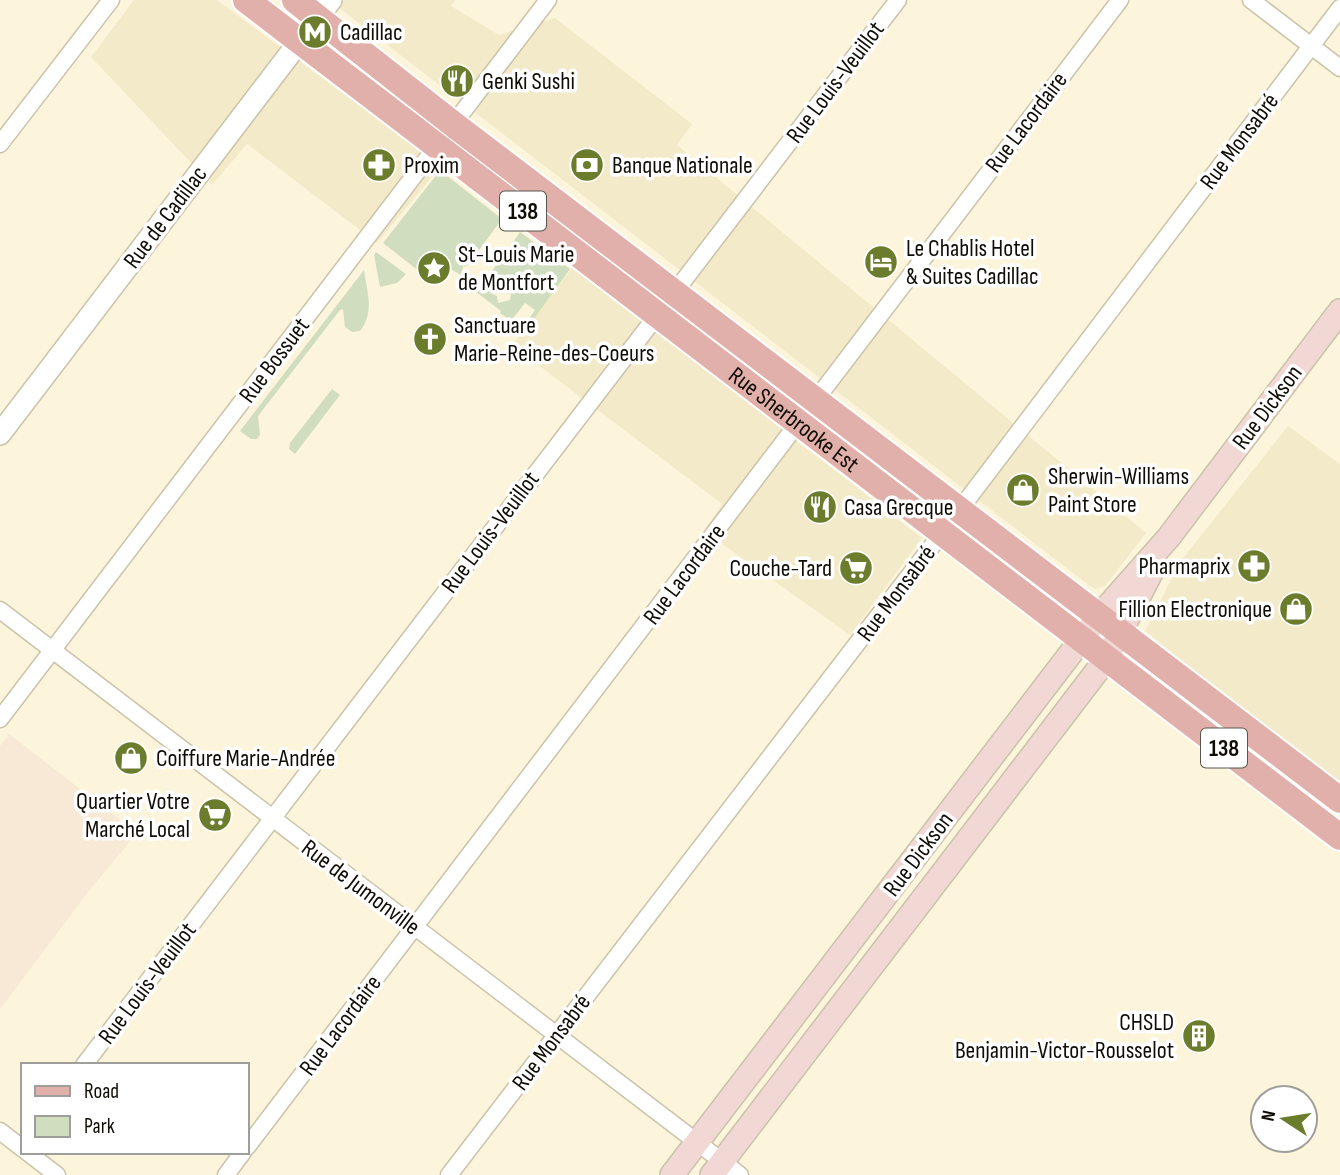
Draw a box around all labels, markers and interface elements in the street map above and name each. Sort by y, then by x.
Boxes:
metro station icon: Cadillac [296,13,334,51]
street label: Rue Louis-Veuillot [780,16,891,149]
place label: Cadillac [340,18,403,47]
restaurant icon: Genki Sushi [438,62,476,100]
street label: Rue Lacordaire [979,66,1074,178]
place label: Genki Sushi [482,67,575,96]
street label: Rue Monsabré [1194,87,1285,195]
pharmacy icon: Proxim [360,146,398,184]
bank icon: Banque Nationale [568,146,606,184]
place label: Proxim [404,151,459,180]
place label: Banque Nationale [612,151,753,180]
street label: Rue de Cadillac [117,160,213,274]
road number: 138 [500,192,546,230]
place label: Le Chablis Hotel & Suites Cadillac [906,234,1039,291]
place label: St-Louis Marie de Montfort [458,240,574,297]
hotel icon: Le Chablis Hotel & Suites Cadillac [862,243,900,281]
place icon: St-Louis Marie de Montfort [415,249,453,287]
place label: Sanctuare Marie-Reine-des-Coeurs [454,311,654,368]
street label: Rue Bossuet [233,312,316,409]
church icon: Sanctuare Marie-Reine-des-Coeurs [411,320,449,358]
street label: Rue Dickson [1226,359,1309,455]
street label: Rue Sherbrooke Est [723,361,865,479]
place label: Sherwin-Williams Paint Store [1048,462,1189,519]
street label: Rue Louis-Veuillot [435,466,546,599]
shop icon: Sherwin-Williams Paint Store [1004,471,1042,509]
restaurant icon: Casa Grecque [801,488,839,526]
place label: Casa Grecque [844,493,953,522]
street label: Rue Lacordaire [637,518,732,630]
street label: Rue Monsabré [851,539,942,647]
pharmacy icon: Pharmaprix [1235,547,1273,585]
supermarket icon: Couche-Tard [837,549,875,587]
place label: Pharmaprix [1139,552,1230,581]
place label: Couche-Tard [729,554,832,583]
shop icon: Fillion Electronique [1277,590,1315,628]
place label: Fillion Electronique [1118,595,1272,624]
road number: 138 [1201,728,1247,768]
shop icon: Coiffure Marie-Andrée [112,739,150,777]
place label: Coiffure Marie-Andrée [156,744,335,773]
place label: Quartier Votre Marché Local [76,787,190,844]
supermarket icon: Quartier Votre Marché Local [196,796,234,834]
street label: Rue Dickson [877,806,960,902]
street label: Rue de Jumonville [296,833,426,941]
street label: Rue Louis-Veuillot [92,917,203,1050]
street label: Rue Lacordaire [293,969,388,1081]
street label: Rue Monsabré [506,988,597,1096]
place label: CHSLD Benjamin-Victor-Rousselot [955,1008,1174,1065]
building icon: CHSLD Benjamin-Victor-Rousselot [1180,1017,1218,1055]
legend [21,1063,248,1154]
text: Road [84,1079,119,1104]
north arrow [1249,1084,1319,1154]
text: N [1257,1108,1281,1123]
text: Park [84,1114,115,1139]

